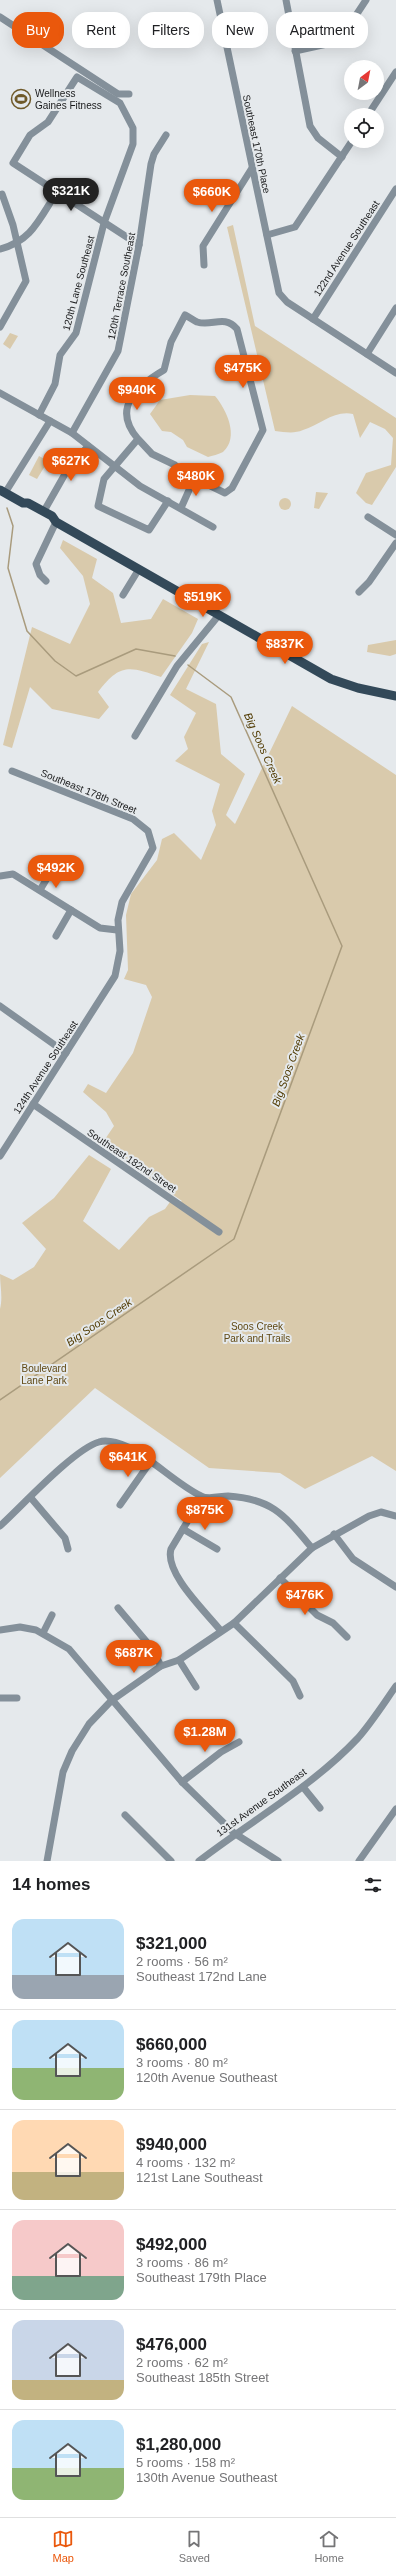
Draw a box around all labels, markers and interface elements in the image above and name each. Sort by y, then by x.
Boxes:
chip: Buy [12,12,64,48]
chip: Rent [72,12,130,48]
chip: Filters [138,12,204,48]
chip: New [212,12,268,48]
chip: Apartment [276,12,368,48]
north arrow [344,60,384,100]
map controls [344,60,384,148]
sports icon: Wellness Gaines Fitness [10,88,32,110]
place label: Wellness Gaines Fitness [35,88,102,111]
street label: Southeast 170th Place [241,94,272,195]
button: locate [344,108,384,148]
pin: $321K [43,178,99,212]
pin: $660K [184,179,240,213]
text: $321K [52,183,90,198]
text: $660K [193,184,231,199]
street label: 122nd Avenue Southeast [311,198,382,298]
street label: 120th Terrace Southeast [106,231,137,341]
street label: 120th Lane Southeast [61,234,97,332]
pin: $475K [215,355,271,389]
text: $475K [224,360,262,375]
pin: $940K [109,377,165,411]
text: $940K [118,382,156,397]
pin: $627K [43,448,99,482]
text: $627K [52,453,90,468]
pin: $480K [168,463,224,497]
text: $480K [177,468,215,483]
pin: $519K [175,584,231,618]
text: $519K [184,589,222,604]
pin: $837K [257,631,313,665]
text: $837K [266,636,304,651]
water label: Big Soos Creek [242,711,284,786]
street label: Southeast 178th Street [39,767,139,816]
pin: $492K [28,855,84,889]
text: $492K [37,860,75,875]
street label: 124th Avenue Southeast [11,1018,80,1116]
water label: Big Soos Creek [269,1032,307,1108]
street label: Southeast 182nd Street [85,1126,179,1194]
water label: Big Soos Creek [64,1295,134,1348]
park label: Soos Creek Park and Trails [224,1321,290,1344]
park label: Boulevard Lane Park [21,1363,68,1386]
pin: $641K [100,1444,156,1478]
text: $641K [109,1449,147,1464]
pin: $875K [177,1497,233,1531]
text: $875K [186,1502,224,1517]
pin: $476K [277,1582,333,1616]
text: $476K [286,1587,324,1602]
pin: $687K [106,1640,162,1674]
text: $687K [115,1645,153,1660]
pin: $1.28M [172,1719,238,1753]
text: $1.28M [183,1724,227,1739]
street label: 131st Avenue Southeast [214,1766,308,1839]
icon: filters [362,1874,384,1896]
text: 14 homes [12,1875,90,1894]
text: $321,000 [136,1934,207,1953]
icon: home [44,1935,92,1983]
text: 2 rooms · 56 m² [136,1954,228,1969]
text: Southeast 172nd Lane [136,1969,267,1984]
text: $660,000 [136,2035,207,2054]
icon: home [44,2036,92,2084]
text: 3 rooms · 80 m² [136,2055,228,2070]
text: 120th Avenue Southeast [136,2070,277,2085]
text: $940,000 [136,2135,207,2154]
icon: home [44,2136,92,2184]
text: 4 rooms · 132 m² [136,2155,235,2170]
text: 121st Lane Southeast [136,2170,263,2185]
text: $492,000 [136,2235,207,2254]
icon: home [44,2236,92,2284]
text: 3 rooms · 86 m² [136,2255,228,2270]
text: Southeast 179th Place [136,2270,267,2285]
text: $476,000 [136,2335,207,2354]
icon: home [44,2336,92,2384]
text: 2 rooms · 62 m² [136,2355,228,2370]
text: Southeast 185th Street [136,2370,269,2385]
text: $1,280,000 [136,2435,221,2454]
icon: home [44,2436,92,2484]
text: 5 rooms · 158 m² [136,2455,235,2470]
text: 130th Avenue Southeast [136,2470,277,2485]
tab: Map [52,2528,74,2564]
tab: Saved [179,2528,210,2564]
tab: Home [314,2528,344,2564]

